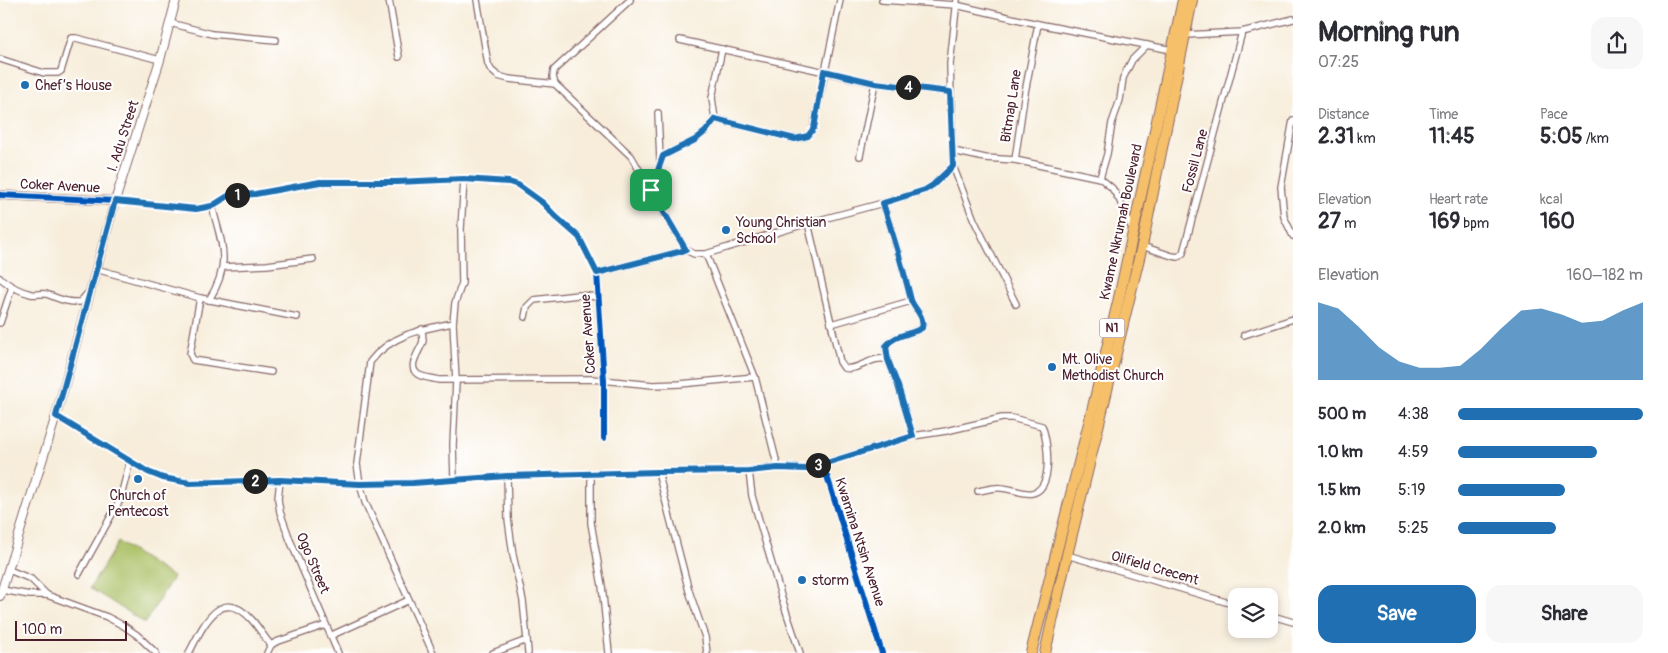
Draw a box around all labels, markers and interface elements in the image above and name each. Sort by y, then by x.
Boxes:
text: Morning run [1318,15,1460,50]
button: share [1591,17,1643,69]
text: 07:25 [1318,52,1359,72]
street label: Bitmap Lane [997,68,1025,144]
pin: 4 [896,74,920,100]
place label: Chef’s House [35,77,112,94]
marker: Chef’s House [19,79,31,91]
text: 4 [904,79,913,96]
street label: I. Adu Street [103,98,143,174]
text: Distance [1318,106,1369,123]
text: Time [1429,106,1458,123]
text: Pace [1540,106,1568,123]
text: 2.31 [1318,123,1354,150]
text: 11:45 [1429,123,1475,150]
text: 5:05 [1540,123,1583,150]
street label: Fossil Lane [1178,127,1212,195]
text: km [1354,130,1376,147]
text: /km [1583,130,1609,147]
street label: Kwame Nkrumah Boulevard [1096,142,1146,302]
pin [630,169,672,211]
street label: Coker Avenue [20,175,100,197]
icon: arrive [637,176,665,204]
pin: 1 [224,182,250,208]
text: 1 [235,187,240,204]
text: Elevation [1318,191,1371,208]
text: Heart rate [1429,191,1488,208]
text: kcal [1540,191,1563,208]
text: 27 [1318,208,1341,235]
text: 169 [1429,208,1460,235]
text: 160 [1540,208,1575,235]
place label: Young Christian School [735,214,827,247]
text: m [1341,215,1356,232]
text: bpm [1460,215,1489,232]
marker: Young Christian School [720,224,732,236]
text: Elevation [1318,265,1379,285]
text: 160–182 m [1566,265,1643,285]
street label: Coker Avenue [577,293,599,374]
road number: N1 [1100,318,1124,338]
place label: Mt. Olive Methodist Church [1062,351,1164,384]
marker: Mt. Olive Methodist Church [1046,361,1058,373]
text: 500 m [1318,404,1366,424]
text: 4:38 [1398,404,1429,424]
text: 1.0 km [1318,442,1363,462]
text: 4:59 [1398,442,1428,462]
pin: 3 [806,452,830,478]
text: 3 [815,457,822,474]
pin: 2 [242,468,268,494]
marker: Church of Pentecost [132,473,144,485]
text: 2 [252,473,259,490]
street label: Kwamina Ntsin Avenue [831,475,889,609]
text: 1.5 km [1318,480,1361,500]
text: 5:19 [1398,480,1425,500]
place label: Church of Pentecost [107,487,169,520]
text: 2.0 km [1318,518,1366,538]
text: 5:25 [1398,518,1429,538]
street label: Ogo Street [293,530,334,596]
street label: Oilfield Crecent [1109,547,1201,589]
place label: storm [812,572,849,589]
marker: storm [796,574,808,586]
button: Save [1318,585,1476,643]
button: Share [1486,585,1643,643]
map controls [1228,588,1278,638]
button: layers [1228,588,1278,638]
scale bar [15,618,128,641]
text: 100 m [22,621,62,638]

